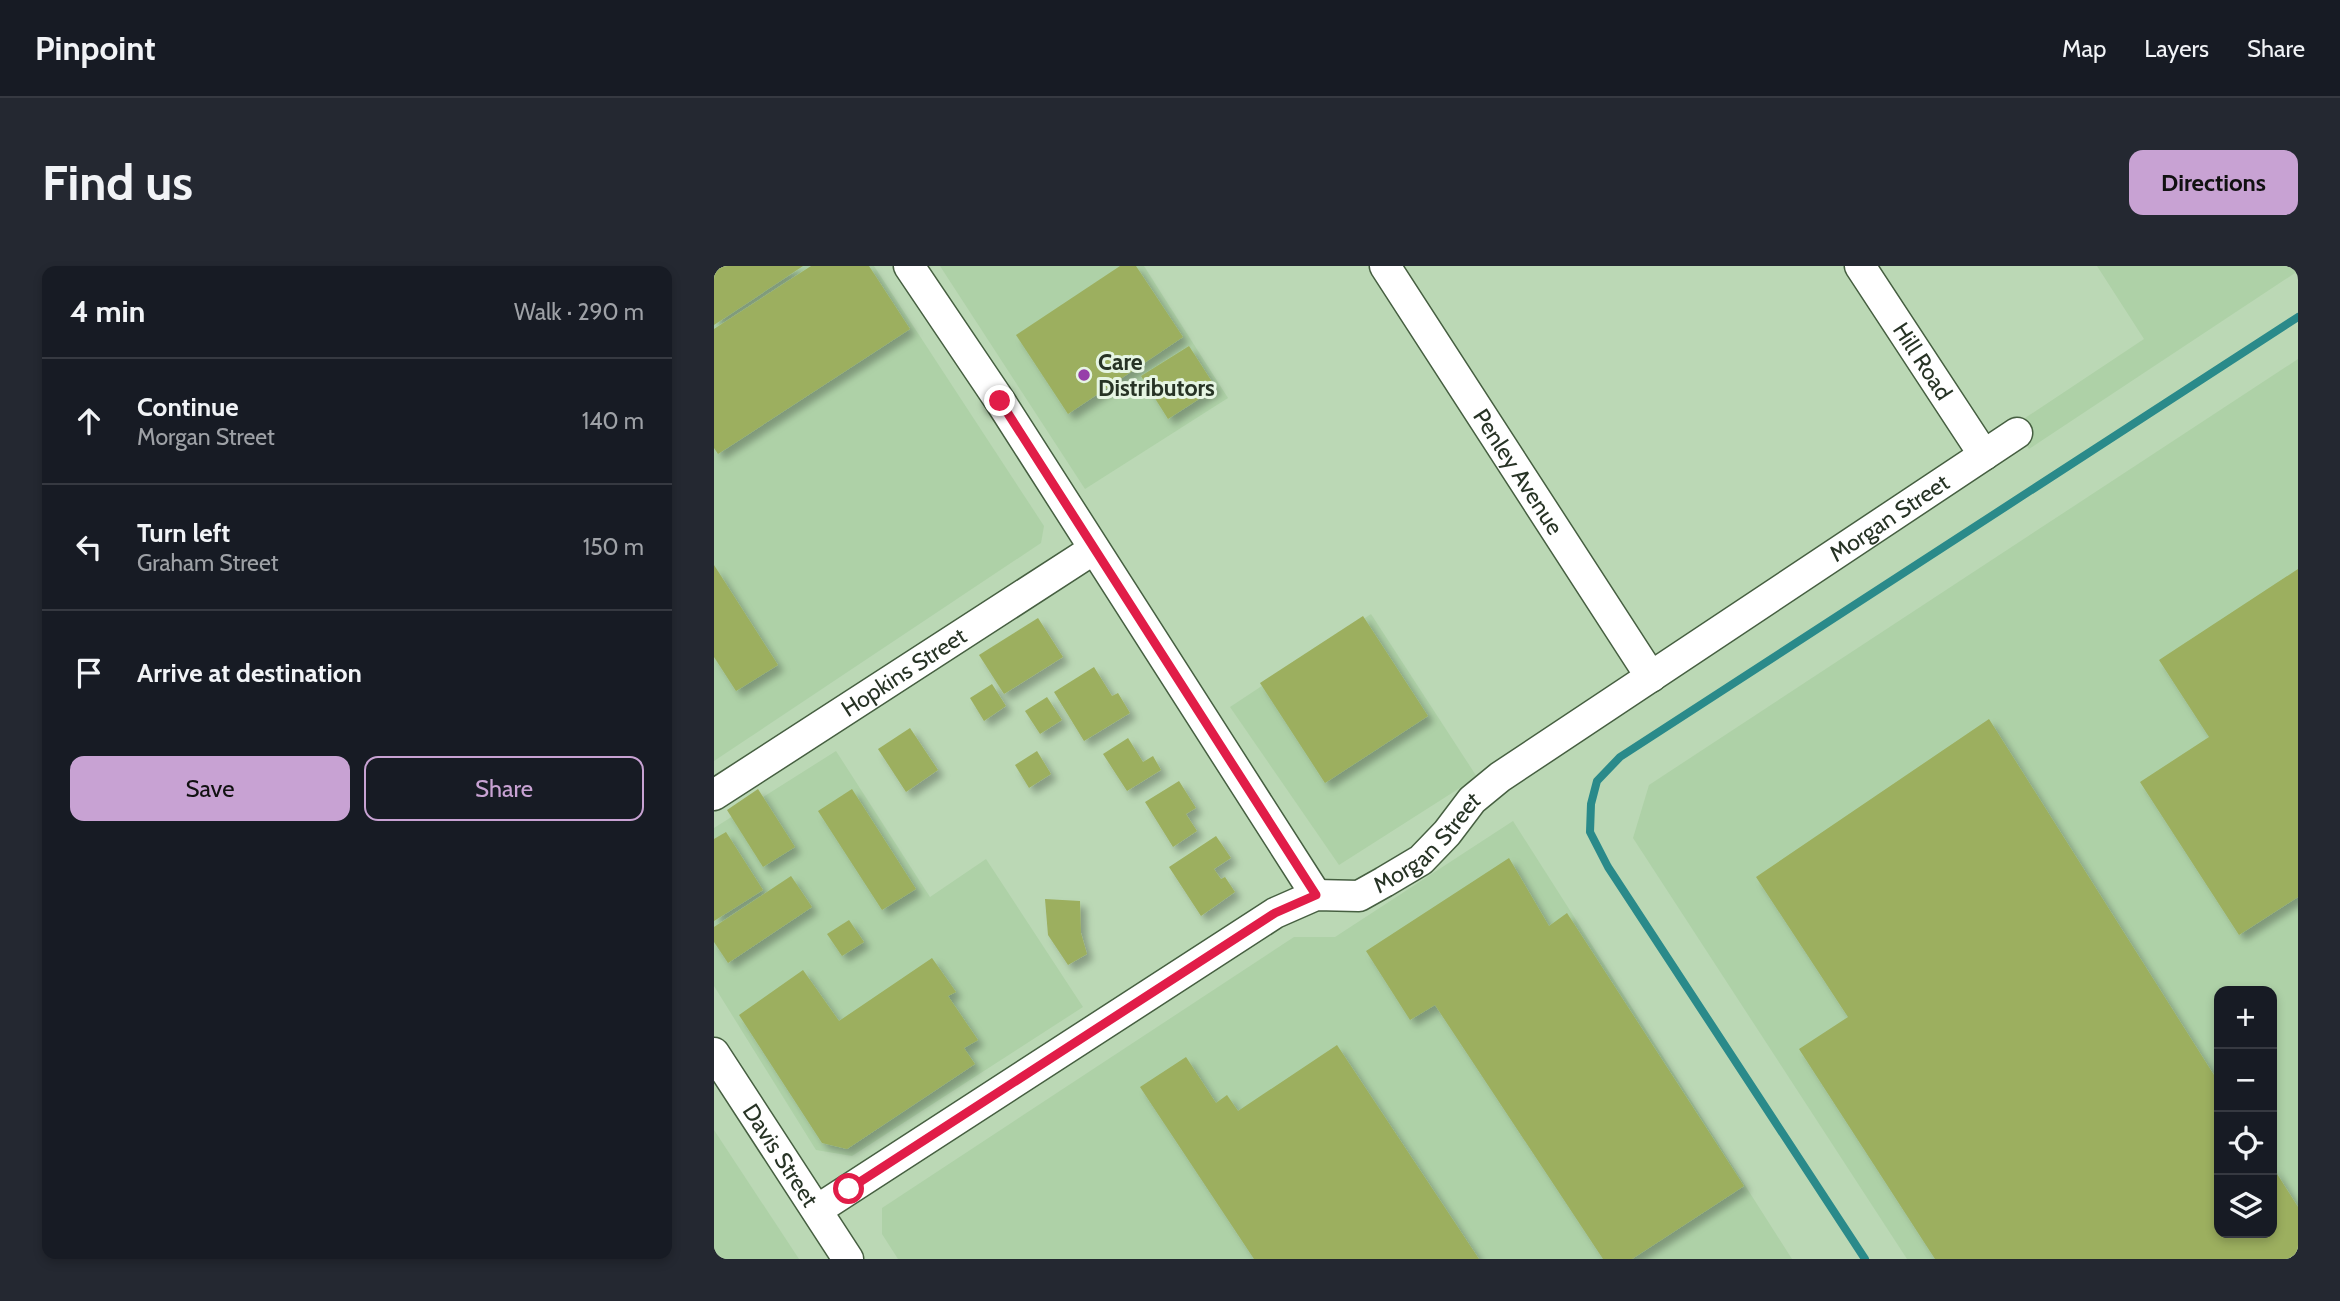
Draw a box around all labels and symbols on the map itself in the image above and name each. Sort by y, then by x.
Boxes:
street label: Hill Road [1887,317,1958,405]
place label: Care Distributors [1098,348,1215,402]
marker: Care Distributors [1076,367,1092,383]
route end [984,385,1015,416]
street label: Penley Avenue [1467,404,1569,540]
street label: Morgan Street [1824,468,1955,568]
street label: Hopkins Street [836,621,972,723]
street label: Morgan Street [1368,785,1485,899]
street label: Davis Street [737,1098,824,1212]
route start [833,1173,864,1204]

